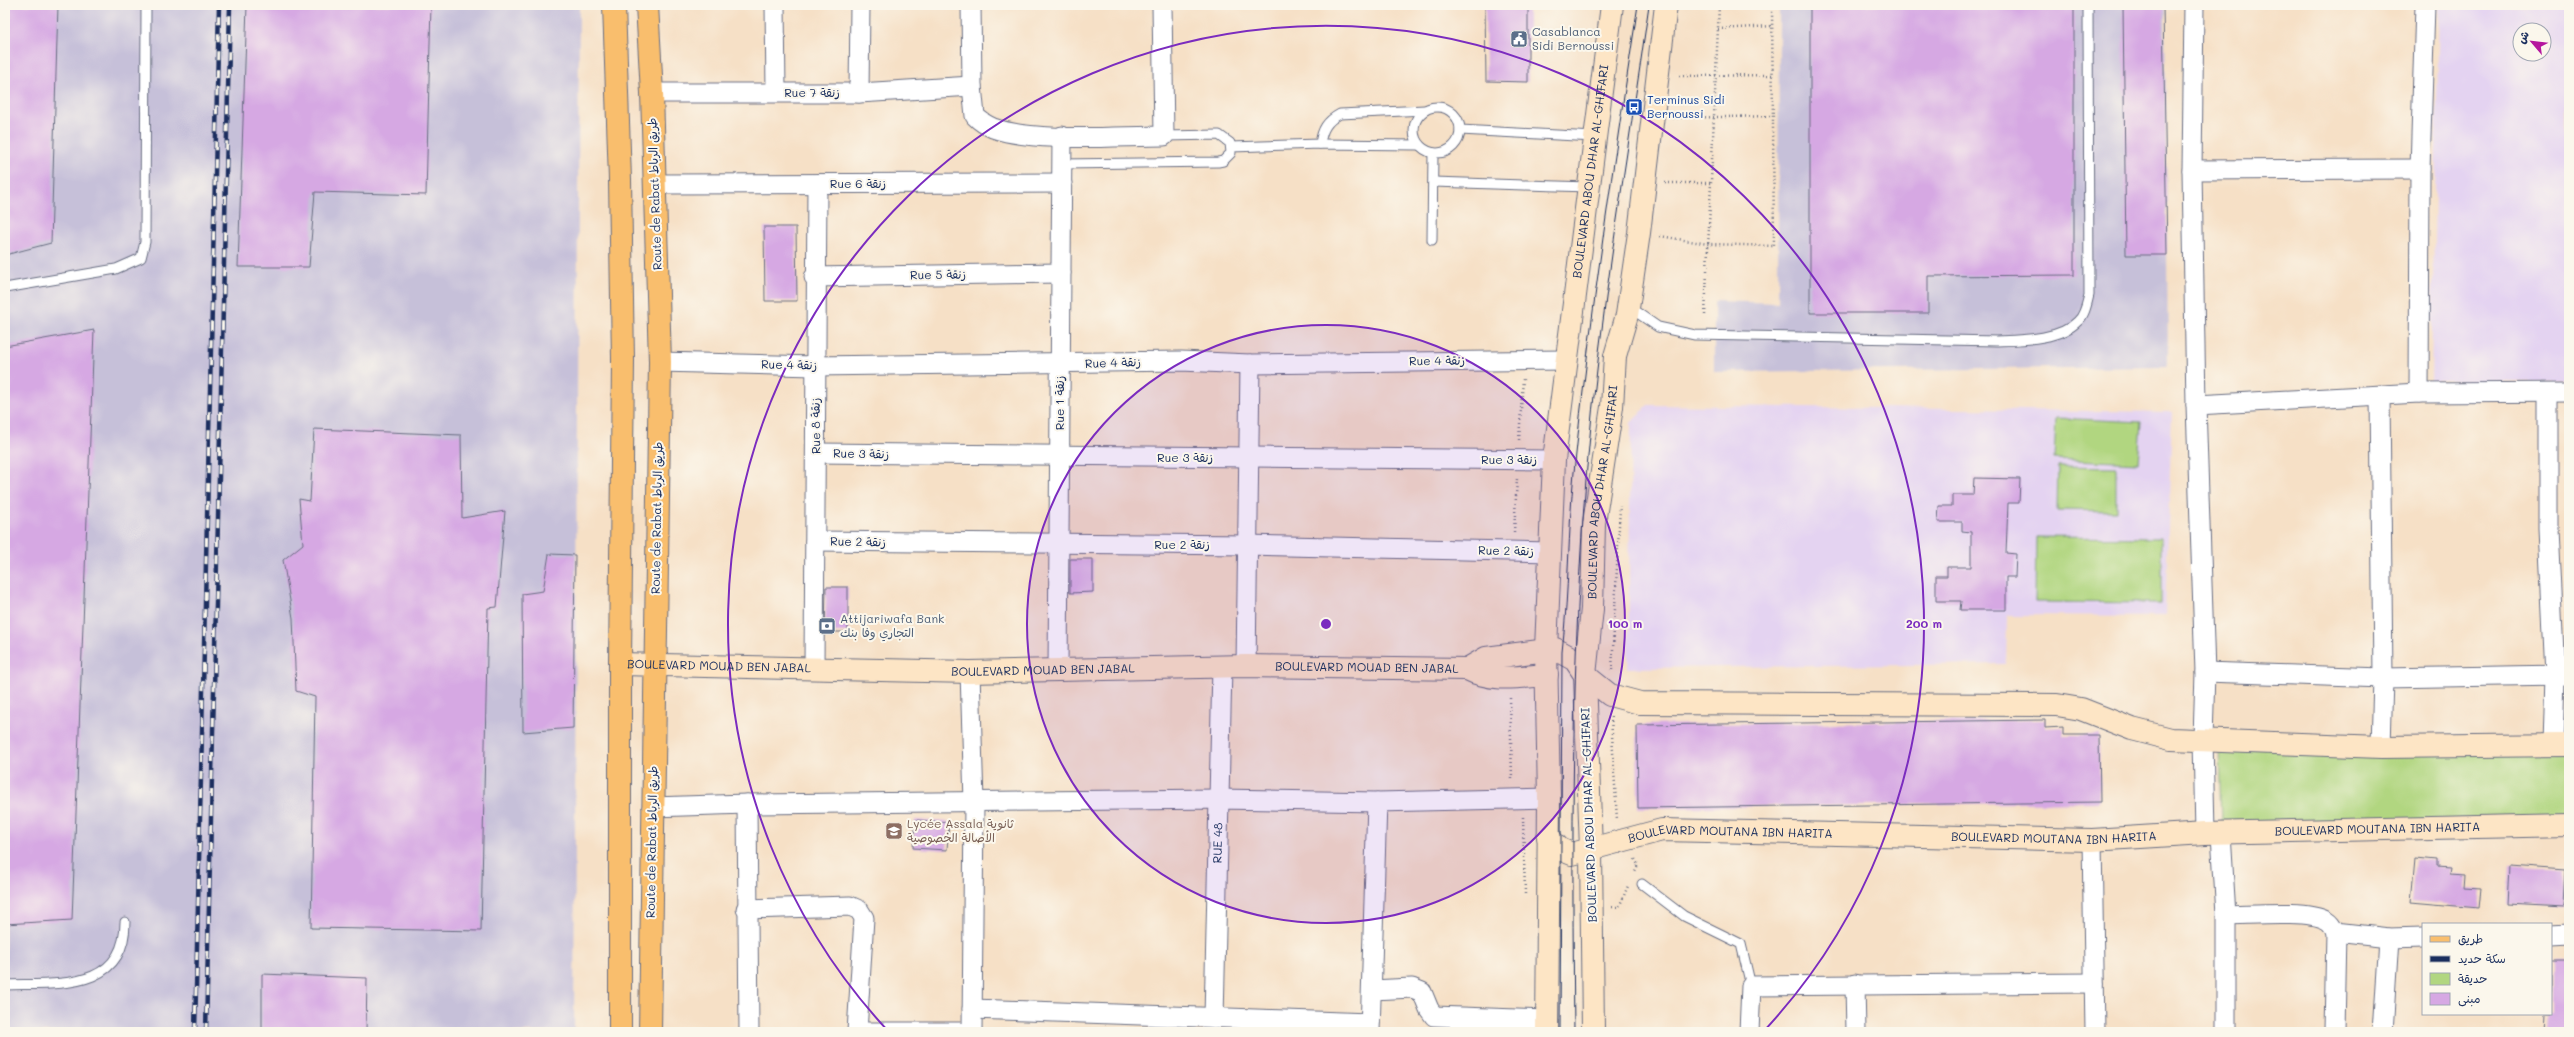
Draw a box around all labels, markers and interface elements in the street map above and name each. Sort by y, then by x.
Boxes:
north arrow [2512,22,2552,62]
place label: Casablanca Sidi Bernoussi [1532,23,1614,53]
text: ش [2513,28,2532,46]
public building icon: Casablanca Sidi Bernoussi [1509,29,1529,49]
street label: BOULEVARD ABOU DHAR AL-GHIFARI [1568,64,1611,279]
street label: Rue 7 زنقة [784,84,840,100]
place label: Terminus Sidi Bernoussi [1647,91,1725,121]
bus stop icon: Terminus Sidi Bernoussi [1624,97,1644,117]
street label: Route de Rabat طريق الرباط [643,118,666,271]
street label: Rue 6 زنقة [830,175,886,191]
street label: Rue 5 زنقة [910,266,966,282]
street label: Rue 4 زنقة [1409,352,1465,368]
street label: Rue 4 زنقة [1085,353,1141,371]
street label: Rue 4 زنقة [761,356,817,372]
street label: Rue 1 زنقة [1051,376,1067,430]
street label: BOULEVARD ABOU DHAR AL-GHIFARI [1583,385,1620,599]
street label: Rue 8 زنقة [807,398,823,454]
street label: Route de Rabat طريق الرباط [647,442,666,594]
street label: Rue 3 زنقة [833,445,889,461]
street label: Rue 3 زنقة [1157,449,1213,465]
street label: Rue 3 زنقة [1481,451,1537,467]
street label: Rue 2 زنقة [830,533,886,549]
street label: Rue 2 زنقة [1154,536,1210,552]
street label: Rue 2 زنقة [1478,542,1534,558]
place label: Attijariwafa Bank التجاري وفا بنك [840,610,944,642]
text: 100 m [1608,615,1642,631]
text: 200 m [1906,615,1942,631]
bank icon: Attijariwafa Bank التجاري وفا بنك [817,616,837,636]
centre of rings [1319,617,1333,631]
street label: BOULEVARD MOUAD BEN JABAL [627,655,812,675]
street label: BOULEVARD MOUAD BEN JABAL [1275,657,1460,676]
street label: BOULEVARD MOUAD BEN JABAL [951,659,1136,679]
street label: BOULEVARD ABOU DHAR AL-GHIFARI [1576,707,1600,923]
street label: Route de Rabat طريق الرباط [642,766,661,918]
place label: Lycée Assala ثانوية الأصالة الخصوصية [907,815,1014,845]
street label: BOULEVARD MOUTANA IBN HARITA [2275,818,2480,838]
street label: BOULEVARD MOUTANA IBN HARITA [1626,820,1833,846]
school or university icon: Lycée Assala ثانوية الأصالة الخصوصية [884,821,904,841]
street label: RUE 48 [1209,822,1225,864]
street label: BOULEVARD MOUTANA IBN HARITA [1951,827,2157,847]
legend [2422,923,2552,1015]
text: طريق [2458,930,2483,946]
text: سكة حديد [2458,950,2506,966]
text: حديقة [2458,970,2487,986]
text: مبنى [2458,990,2481,1007]

